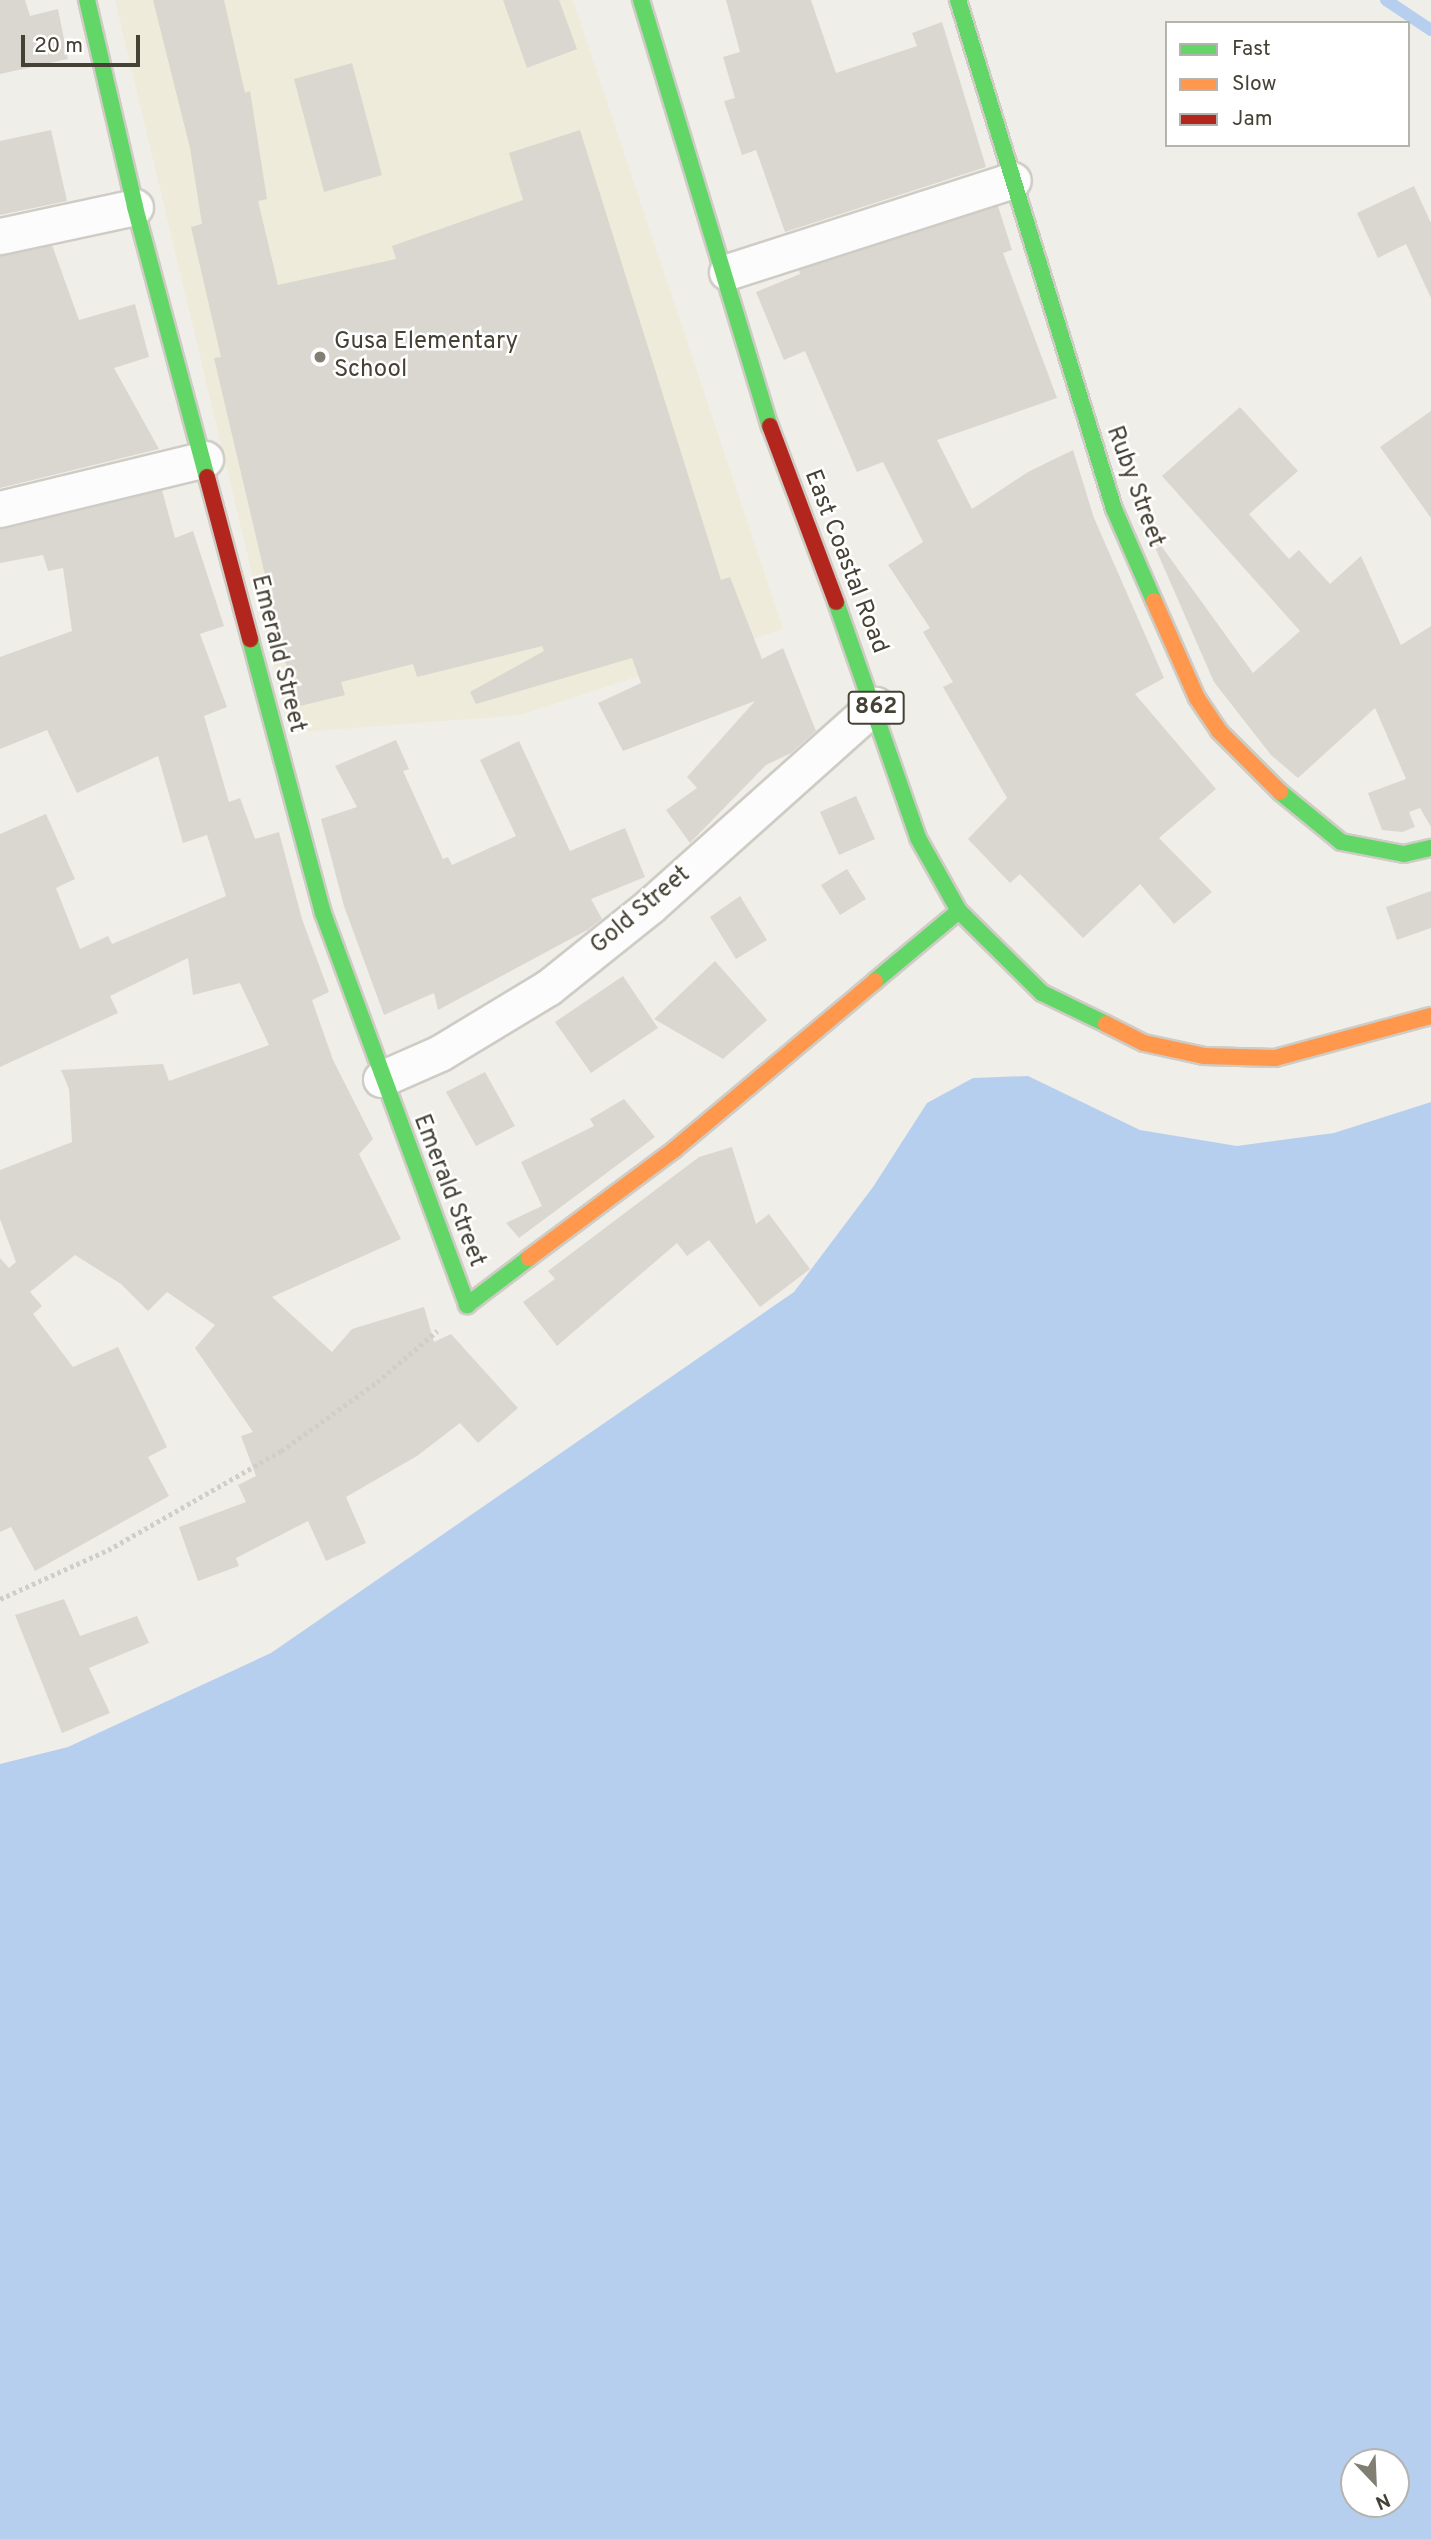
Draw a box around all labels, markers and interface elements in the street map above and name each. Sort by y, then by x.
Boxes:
scale bar [24,21,144,65]
legend [1165,21,1410,147]
text: 20 m [34,33,83,60]
text: Fast [1232,36,1271,63]
text: Slow [1232,71,1277,98]
text: Jam [1232,106,1273,133]
place label: Gusa Elementary School [334,329,518,385]
marker: Gusa Elementary School [312,349,328,365]
street label: Ruby Street [1099,422,1169,552]
street label: East Coastal Road [797,466,893,658]
street label: Emerald Street [244,572,310,736]
road number: 862 [846,688,906,728]
street label: Gold Street [585,861,697,961]
street label: Emerald Street [406,1111,490,1271]
north arrow [1340,2448,1410,2518]
text: N [1371,2487,1393,2514]

